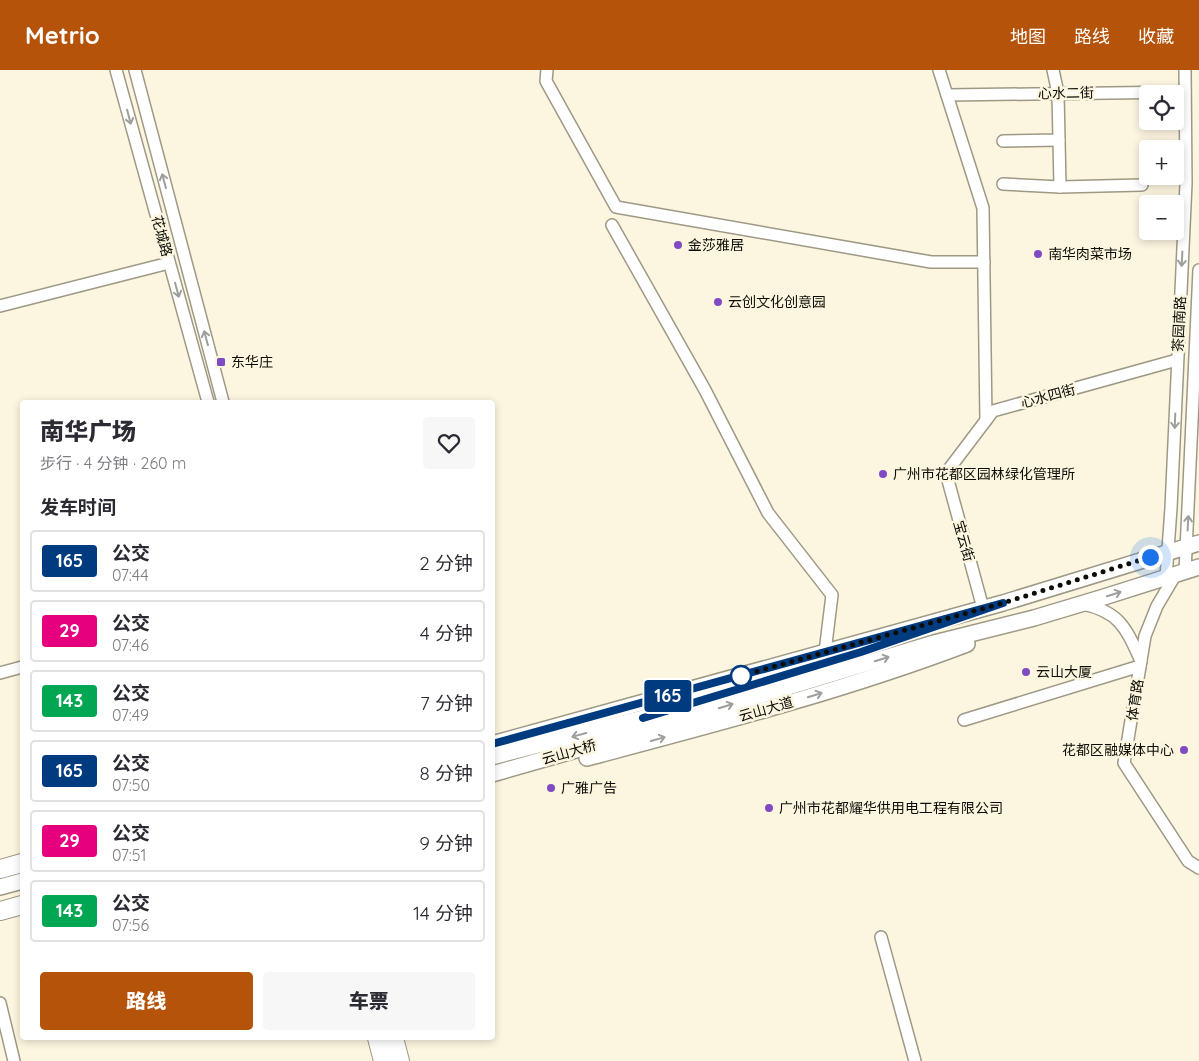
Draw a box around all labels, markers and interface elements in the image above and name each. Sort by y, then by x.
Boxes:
text: Metrio [25,20,100,50]
text: 地图 [1010,25,1046,48]
text: 路线 [1074,25,1110,48]
text: 收藏 [1138,25,1174,48]
street label: 心水二街 [1038,84,1094,102]
map controls [1139,85,1184,240]
button: locate [1139,85,1184,130]
one-way arrow [125,109,134,125]
button: + [1139,140,1184,185]
one-way arrow [159,174,169,190]
button: − [1139,195,1184,240]
street label: 花城路 [148,213,176,259]
place label: 金莎雅居 [688,236,744,254]
marker: 金莎雅居 [672,239,684,251]
place label: 南华肉菜市场 [1048,245,1132,263]
marker: 南华肉菜市场 [1032,248,1044,260]
one-way arrow [1177,250,1187,266]
one-way arrow [173,282,182,298]
place label: 云创文化创意园 [728,293,826,311]
marker: 云创文化创意园 [712,296,724,308]
street label: 茶园南路 [1169,296,1189,352]
one-way arrow [201,331,210,347]
place label: 东华庄 [231,353,273,371]
marker: 东华庄 [215,356,227,368]
street label: 心水四街 [1019,380,1077,412]
one-way arrow [1170,413,1179,429]
text: 南华广场 [40,416,136,446]
button: heart [423,417,475,469]
text: 步行 · 4 分钟 · 260 m [40,453,186,473]
place label: 广州市花都区园林绿化管理所 [893,465,1075,483]
marker: 广州市花都区园林绿化管理所 [877,468,889,480]
text: 发车时间 [40,495,116,519]
one-way arrow [1183,516,1193,532]
street label: 宝云街 [950,518,978,564]
text: 公交 [112,541,150,565]
your location [1138,545,1163,570]
text: 165 [56,549,83,572]
text: 2 分钟 [419,551,473,575]
text: 07:44 [112,565,149,585]
one-way arrow [1106,589,1122,599]
text: 公交 [112,611,150,635]
text: 29 [59,619,80,642]
text: 4 分钟 [420,621,473,645]
text: 07:46 [112,635,149,655]
one-way arrow [873,653,889,663]
place label: 云山大厦 [1036,663,1092,681]
unlabelled marker [730,665,752,687]
marker: 云山大厦 [1020,666,1032,678]
street label: 体育路 [1123,678,1147,722]
line badge: 165 [639,680,697,712]
text: 公交 [112,681,150,705]
text: 165 [654,684,682,707]
text: 143 [56,689,83,712]
one-way arrow [806,689,822,699]
text: 7 分钟 [420,691,473,715]
street label: 云山大道 [737,693,795,725]
one-way arrow [718,700,734,710]
text: 07:49 [112,705,149,725]
one-way arrow [571,731,587,740]
one-way arrow [650,734,666,743]
street label: 云山大桥 [540,736,598,768]
place label: 花都区融媒体中心 [1062,741,1174,759]
marker: 花都区融媒体中心 [1178,744,1190,756]
text: 公交 [112,751,150,775]
text: 165 [56,759,83,782]
text: 8 分钟 [420,761,473,785]
text: 07:50 [112,775,150,795]
place label: 广雅广告 [561,779,617,797]
marker: 广雅广告 [545,782,557,794]
place label: 广州市花都耀华供用电工程有限公司 [779,799,1003,817]
marker: 广州市花都耀华供用电工程有限公司 [763,802,775,814]
text: 公交 [112,821,150,845]
text: 29 [59,829,80,852]
text: 9 分钟 [419,831,473,855]
text: 07:51 [112,845,146,865]
text: 公交 [112,891,150,915]
text: 143 [56,899,83,922]
text: 14 分钟 [413,901,473,925]
text: 07:56 [112,915,149,935]
button: 路线 [40,972,253,1030]
button: 车票 [263,972,475,1030]

